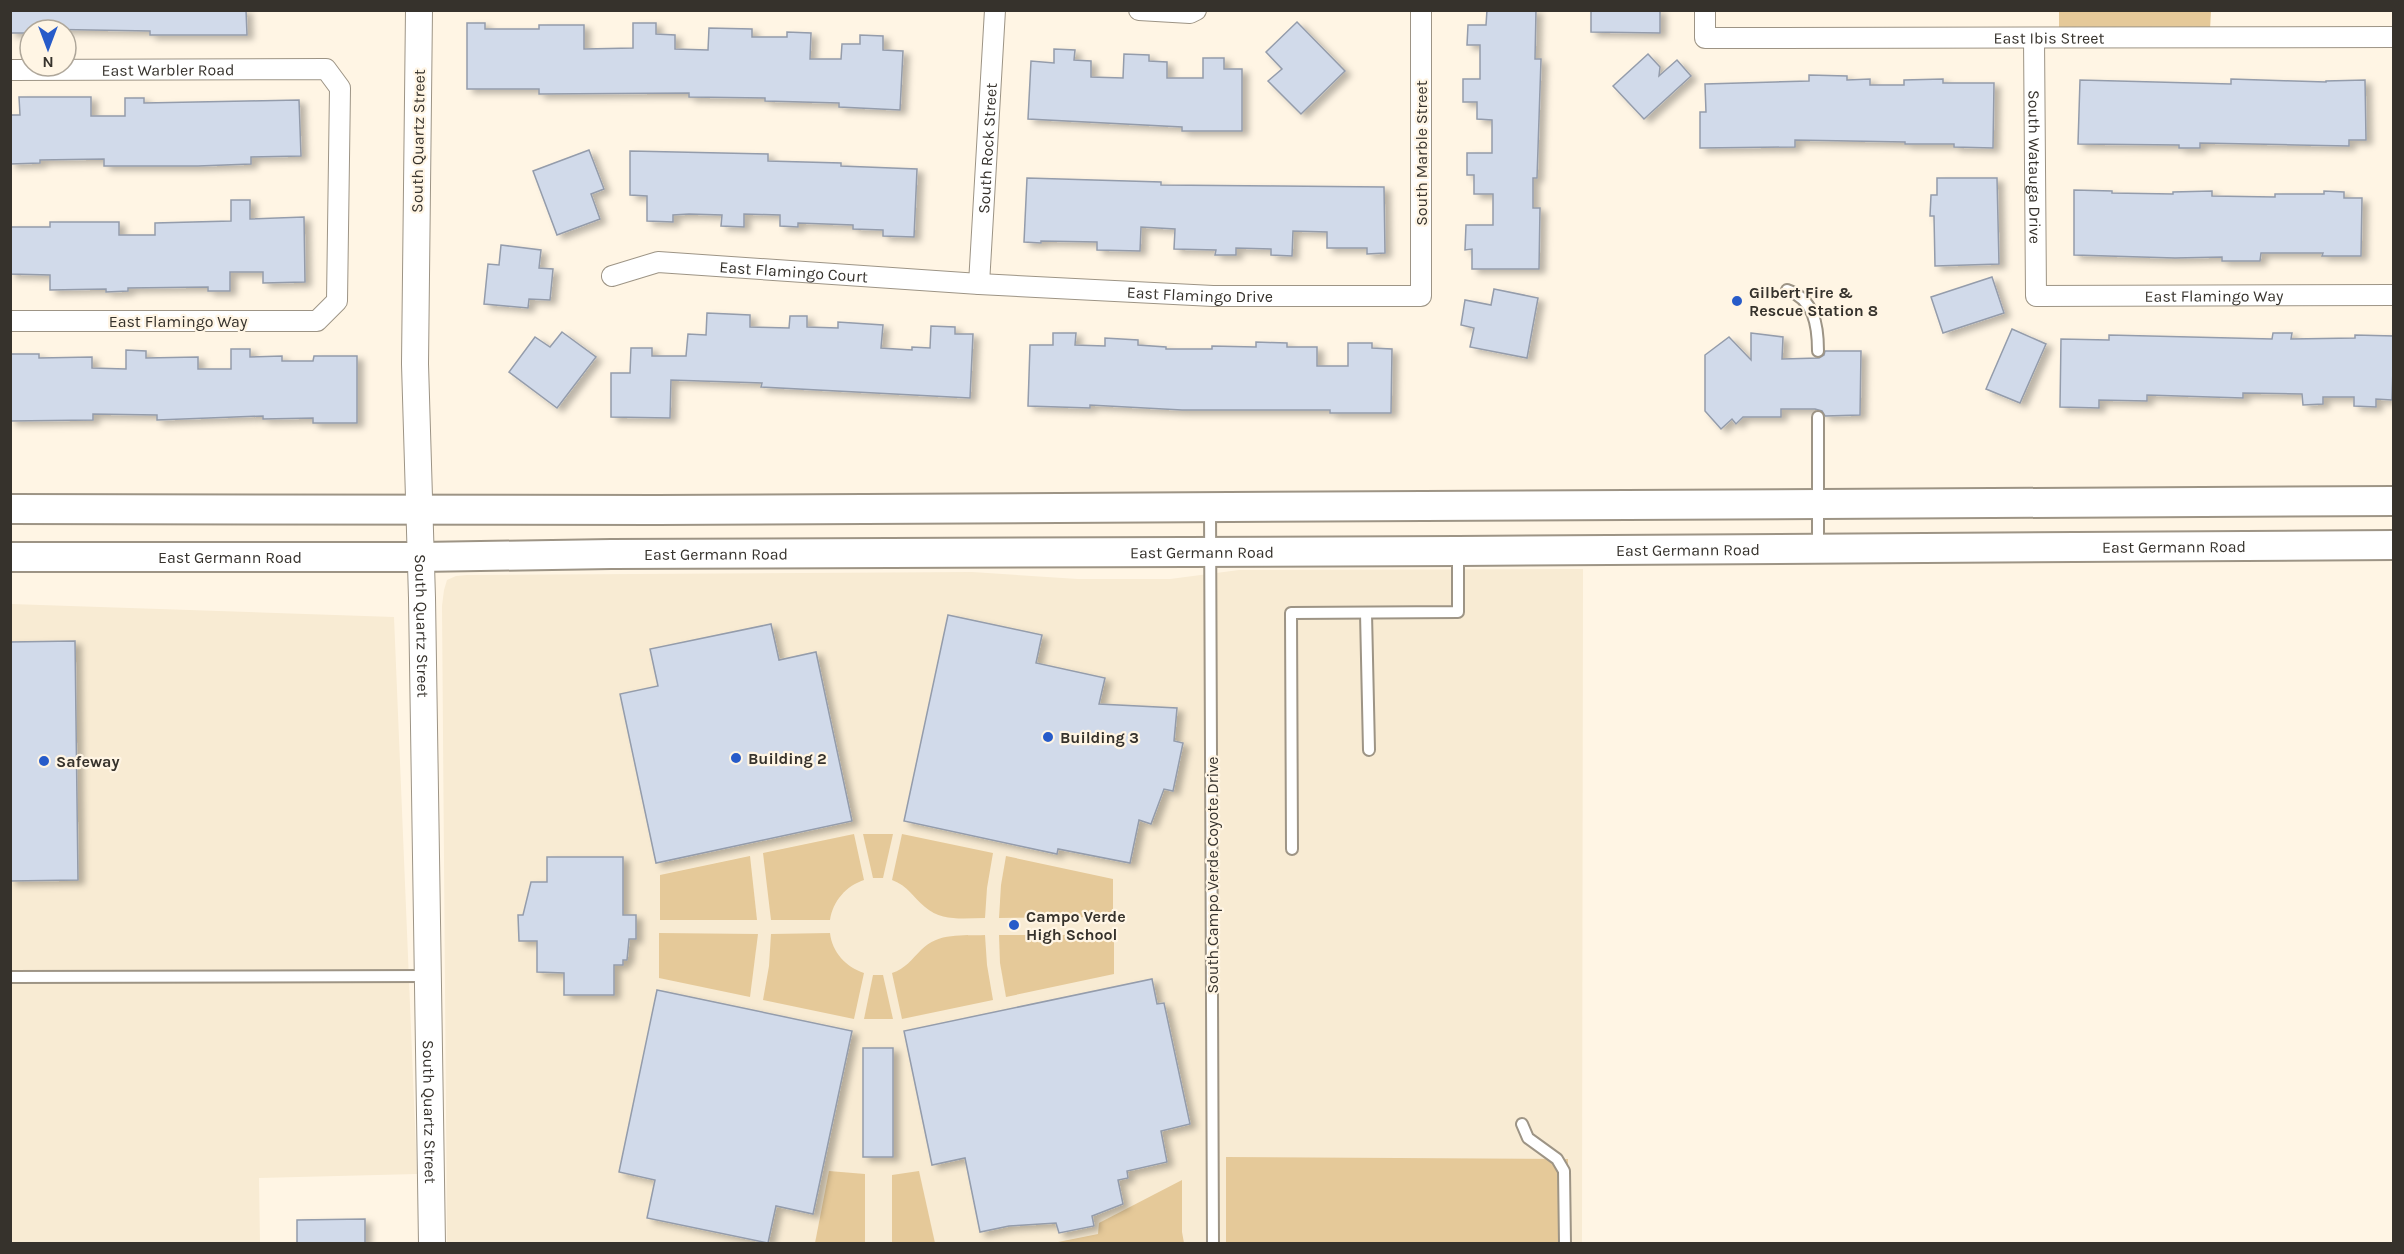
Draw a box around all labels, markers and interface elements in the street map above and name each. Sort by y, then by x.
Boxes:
north arrow [18,18,78,78]
street label: East Ibis Street [1993,28,2105,47]
text: N [42,53,54,72]
street label: East Warbler Road [101,60,235,79]
street label: South Quartz Street [407,69,429,213]
street label: South Marble Street [1412,80,1431,226]
street label: South Rock Street [974,82,1000,214]
street label: South Watauga Drive [2025,90,2045,244]
street label: East Flamingo Court [719,257,869,286]
street label: East Flamingo Drive [1126,282,1273,306]
place label: Gilbert Fire & Rescue Station 8 [1749,283,1878,320]
street label: East Flamingo Way [2145,286,2284,305]
marker: Gilbert Fire & Rescue Station 8 [1730,294,1744,308]
street label: East Flamingo Way [109,312,248,331]
street label: East Germann Road [2102,536,2246,556]
street label: East Germann Road [1616,540,1760,559]
street label: East Germann Road [1130,542,1274,562]
street label: East Germann Road [644,544,788,563]
street label: East Germann Road [158,548,302,567]
street label: South Quartz Street [411,554,433,698]
place label: Building 3 [1060,728,1139,747]
marker: Building 3 [1041,730,1055,744]
place label: Building 2 [748,749,827,768]
marker: Building 2 [729,751,743,765]
place label: Safeway [56,752,119,771]
marker: Safeway [37,754,51,768]
street label: South Campo Verde Coyote Drive [1203,756,1222,994]
place label: Campo Verde High School [1026,907,1126,944]
marker: Campo Verde High School [1007,918,1021,932]
street label: South Quartz Street [419,1040,441,1184]

